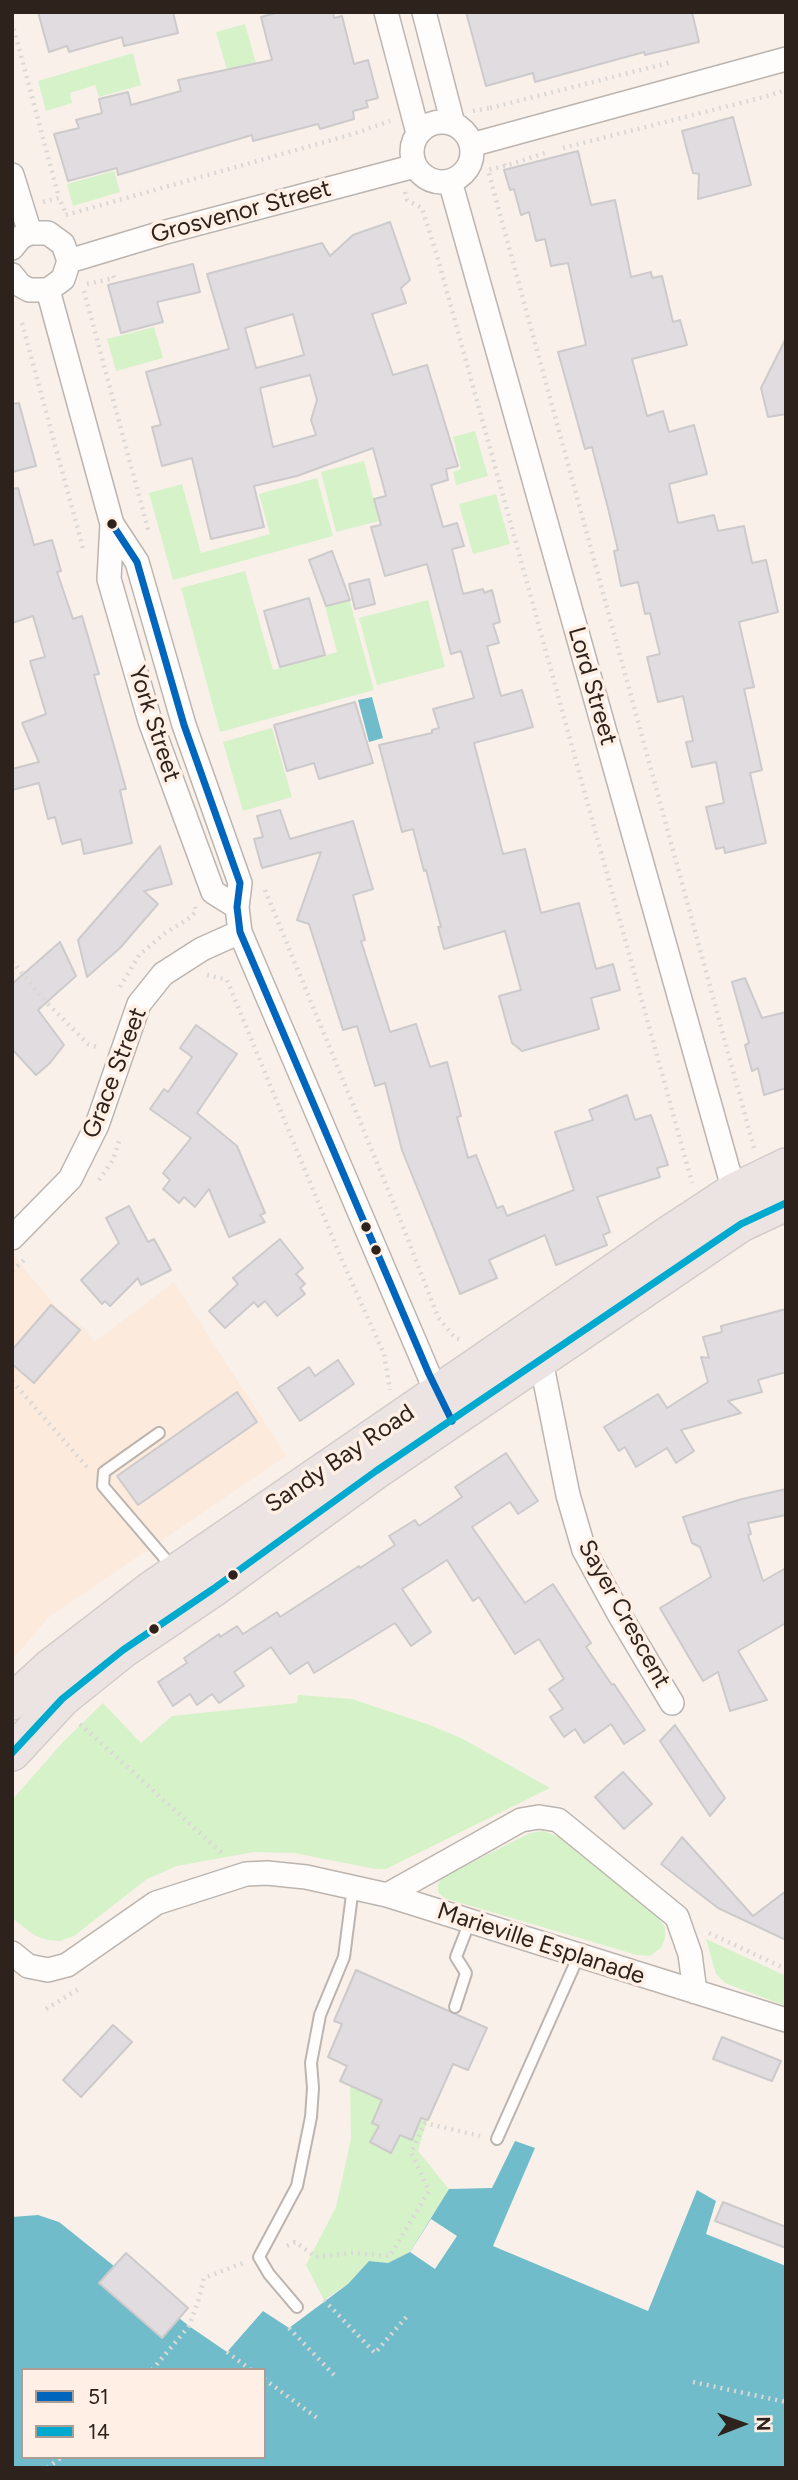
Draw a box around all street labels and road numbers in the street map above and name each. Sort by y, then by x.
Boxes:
street label: Grosvenor Street [148,174,334,250]
street label: Lord Street [561,624,623,748]
street label: York Street [122,663,186,785]
street label: Grace Street [77,1004,153,1142]
street label: Sandy Bay Road [260,1399,420,1519]
street label: Sayer Crescent [572,1535,676,1693]
street label: Marieville Esplanade [434,1897,648,1991]

